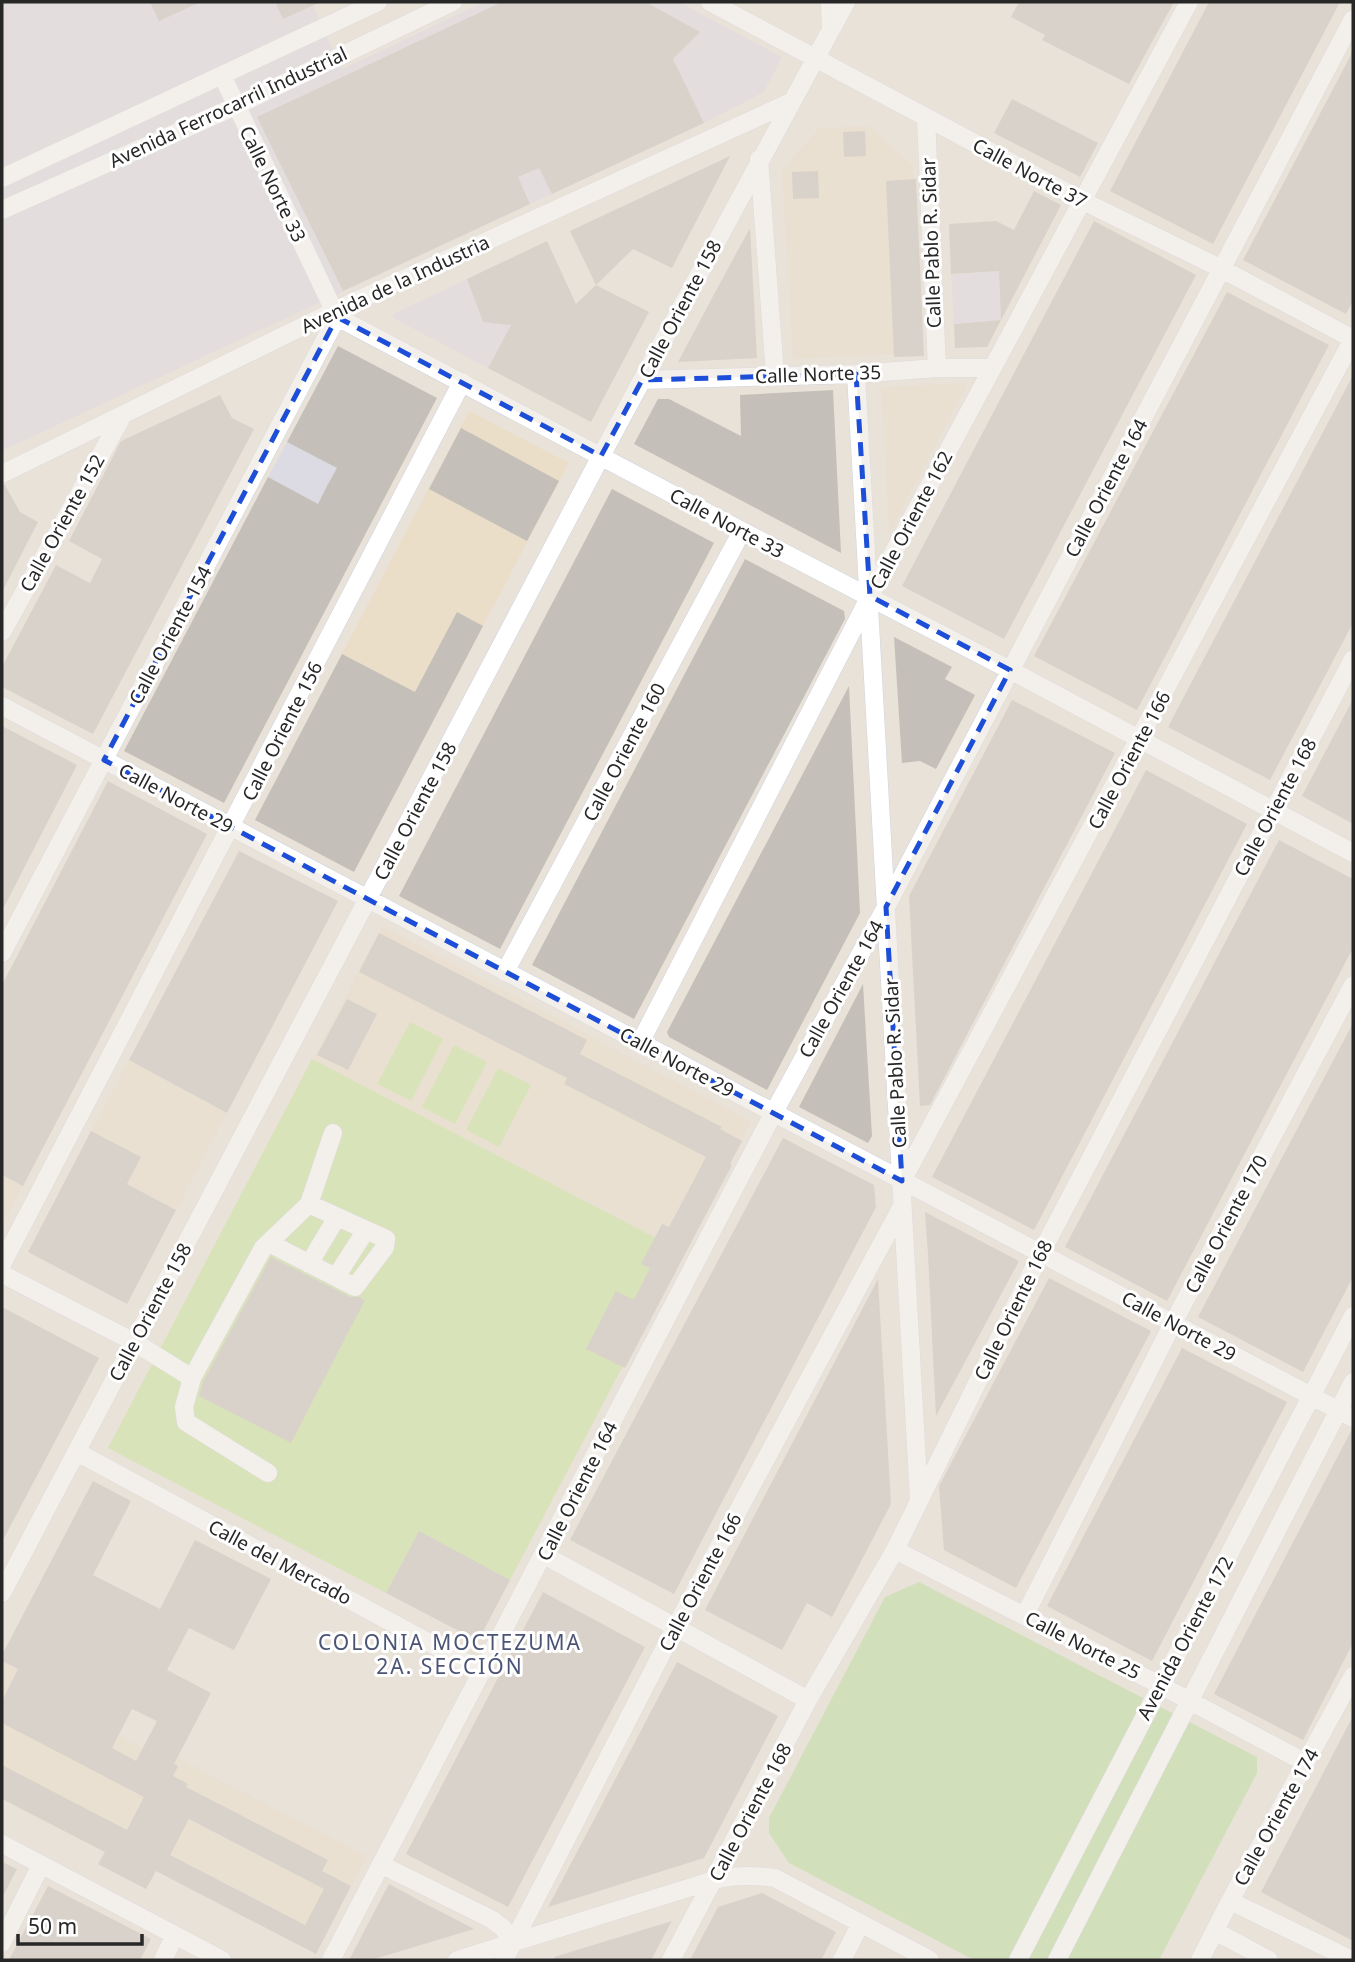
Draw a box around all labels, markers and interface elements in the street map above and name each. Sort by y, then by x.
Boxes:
street label: Avenida Ferrocarril Industrial [105,40,351,174]
street label: Calle Norte 33 [234,122,312,246]
street label: Calle Norte 37 [968,132,1092,214]
street label: Calle Pablo R. Sidar [915,157,947,329]
street label: Avenida de la Industria [296,229,494,339]
street label: Calle Oriente 158 [633,235,727,383]
street label: Calle Norte 35 [754,359,882,389]
street label: Calle Oriente 164 [1059,414,1154,562]
street label: Calle Oriente 162 [864,446,958,594]
street label: Calle Oriente 152 [13,450,111,596]
street label: Calle Norte 33 [665,482,789,564]
street label: Calle Oriente 154 [123,561,218,709]
street label: Calle Oriente 156 [236,657,328,805]
street label: Calle Oriente 160 [577,678,671,826]
street label: Calle Oriente 166 [1082,686,1176,834]
street label: Calle Oriente 168 [1228,733,1322,881]
street label: Calle Oriente 158 [368,737,462,885]
street label: Calle Norte 29 [114,757,238,839]
street label: Calle Oriente 164 [792,916,890,1062]
street label: Calle Pablo R. Sidar [878,977,912,1149]
street label: Calle Norte 29 [615,1021,739,1103]
street label: Calle Oriente 170 [1179,1150,1273,1298]
street label: Calle Oriente 168 [968,1235,1058,1385]
street label: Calle Oriente 158 [103,1238,197,1386]
street label: Calle Norte 29 [1117,1285,1241,1367]
street label: Calle Oriente 164 [531,1417,623,1565]
street label: Calle Oriente 166 [653,1508,747,1656]
street label: Calle del Mercado [204,1513,356,1611]
street label: Avenida Oriente 172 [1131,1552,1239,1724]
street label: Calle Norte 25 [1021,1605,1145,1685]
district label: COLONIA MOCTEZUMA 2A. SECCIÓN [318,1628,582,1680]
street label: Calle Oriente 168 [703,1738,797,1886]
street label: Calle Oriente 174 [1227,1744,1325,1890]
scale bar [18,1902,142,1946]
text: 50 m [28,1912,77,1940]

